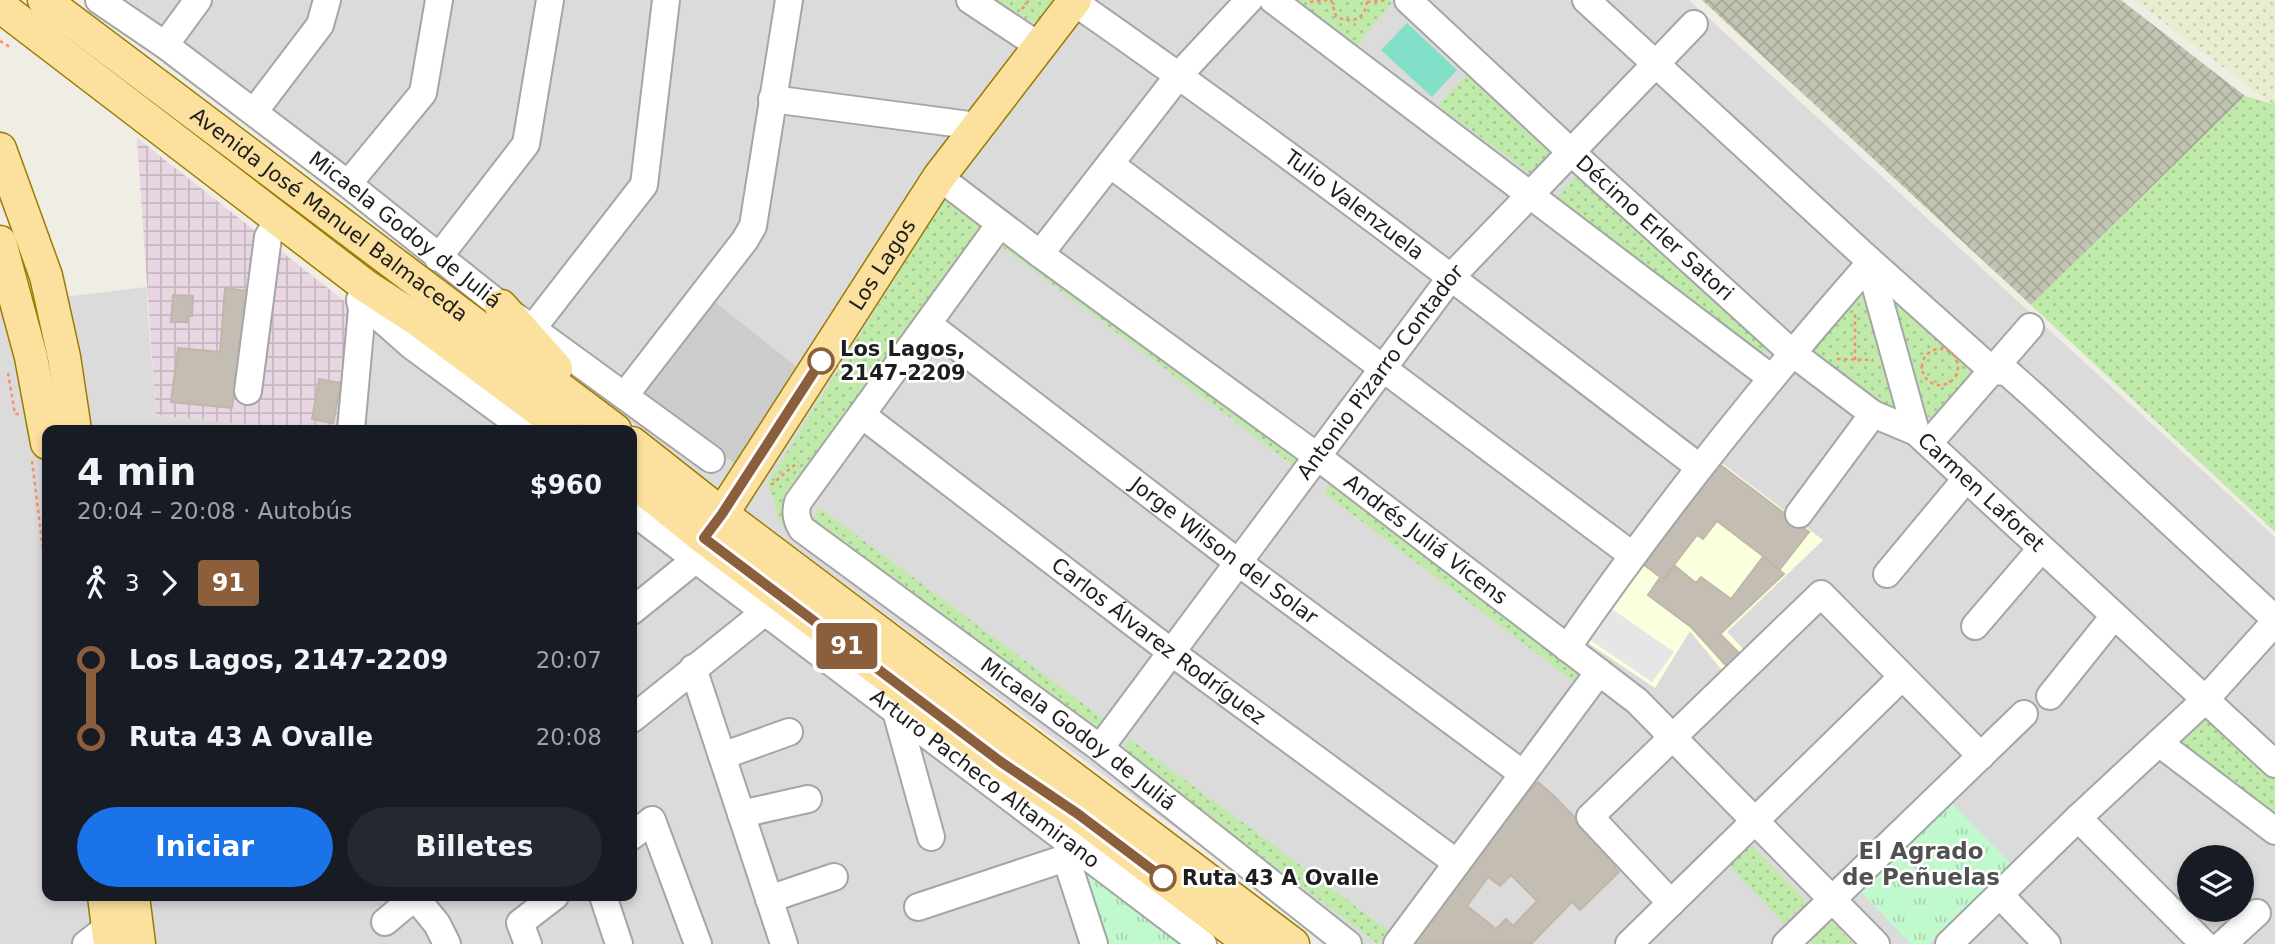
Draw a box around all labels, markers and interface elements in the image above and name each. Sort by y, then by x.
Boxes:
street label: Avenida José Manuel Balmaceda [186,103,472,327]
street label: Tulio Valenzuela [1279,144,1429,265]
street label: Micaela Godoy de Juliá [304,147,506,313]
street label: Décimo Erler Satori [1571,150,1738,306]
street label: Los Lagos [844,215,921,315]
street label: Antonio Pizarro Contador [1292,259,1469,484]
place label: Los Lagos, 2147-2209 [840,337,966,385]
marker: Los Lagos, 2147-2209 [808,348,834,374]
street label: Carmen Laforet [1913,428,2049,556]
text: 4 min [77,450,196,494]
street label: Andrés Juliá Vicens [1340,469,1512,609]
text: $960 [530,470,602,500]
street label: Jorge Wilson del Solar [1124,471,1323,630]
text: 20:04 – 20:08 · Autobús [77,498,352,524]
street label: Carlos Álvarez Rodríguez [1047,553,1270,730]
icon: walk [77,564,115,602]
icon: forward [150,564,188,602]
text: 91 [212,569,245,597]
text: 3 [125,570,140,596]
line badge: 91 [816,623,878,669]
text: 91 [830,632,864,660]
text: Los Lagos, 2147-2209 [129,645,448,675]
text: 20:07 [536,647,602,673]
street label: Micaela Godoy de Juliá [976,653,1181,815]
street label: Arturo Pacheco Altamirano [866,684,1104,873]
text: Ruta 43 A Ovalle [129,722,373,752]
text: 20:08 [536,724,602,750]
button: Iniciar [77,807,333,887]
button: Billetes [347,807,602,887]
district label: El Agrado de Peñuelas [1842,838,2000,890]
map controls [2177,845,2254,922]
button: layers [2177,845,2254,922]
marker: Ruta 43 A Ovalle [1150,865,1176,891]
place label: Ruta 43 A Ovalle [1182,866,1379,890]

